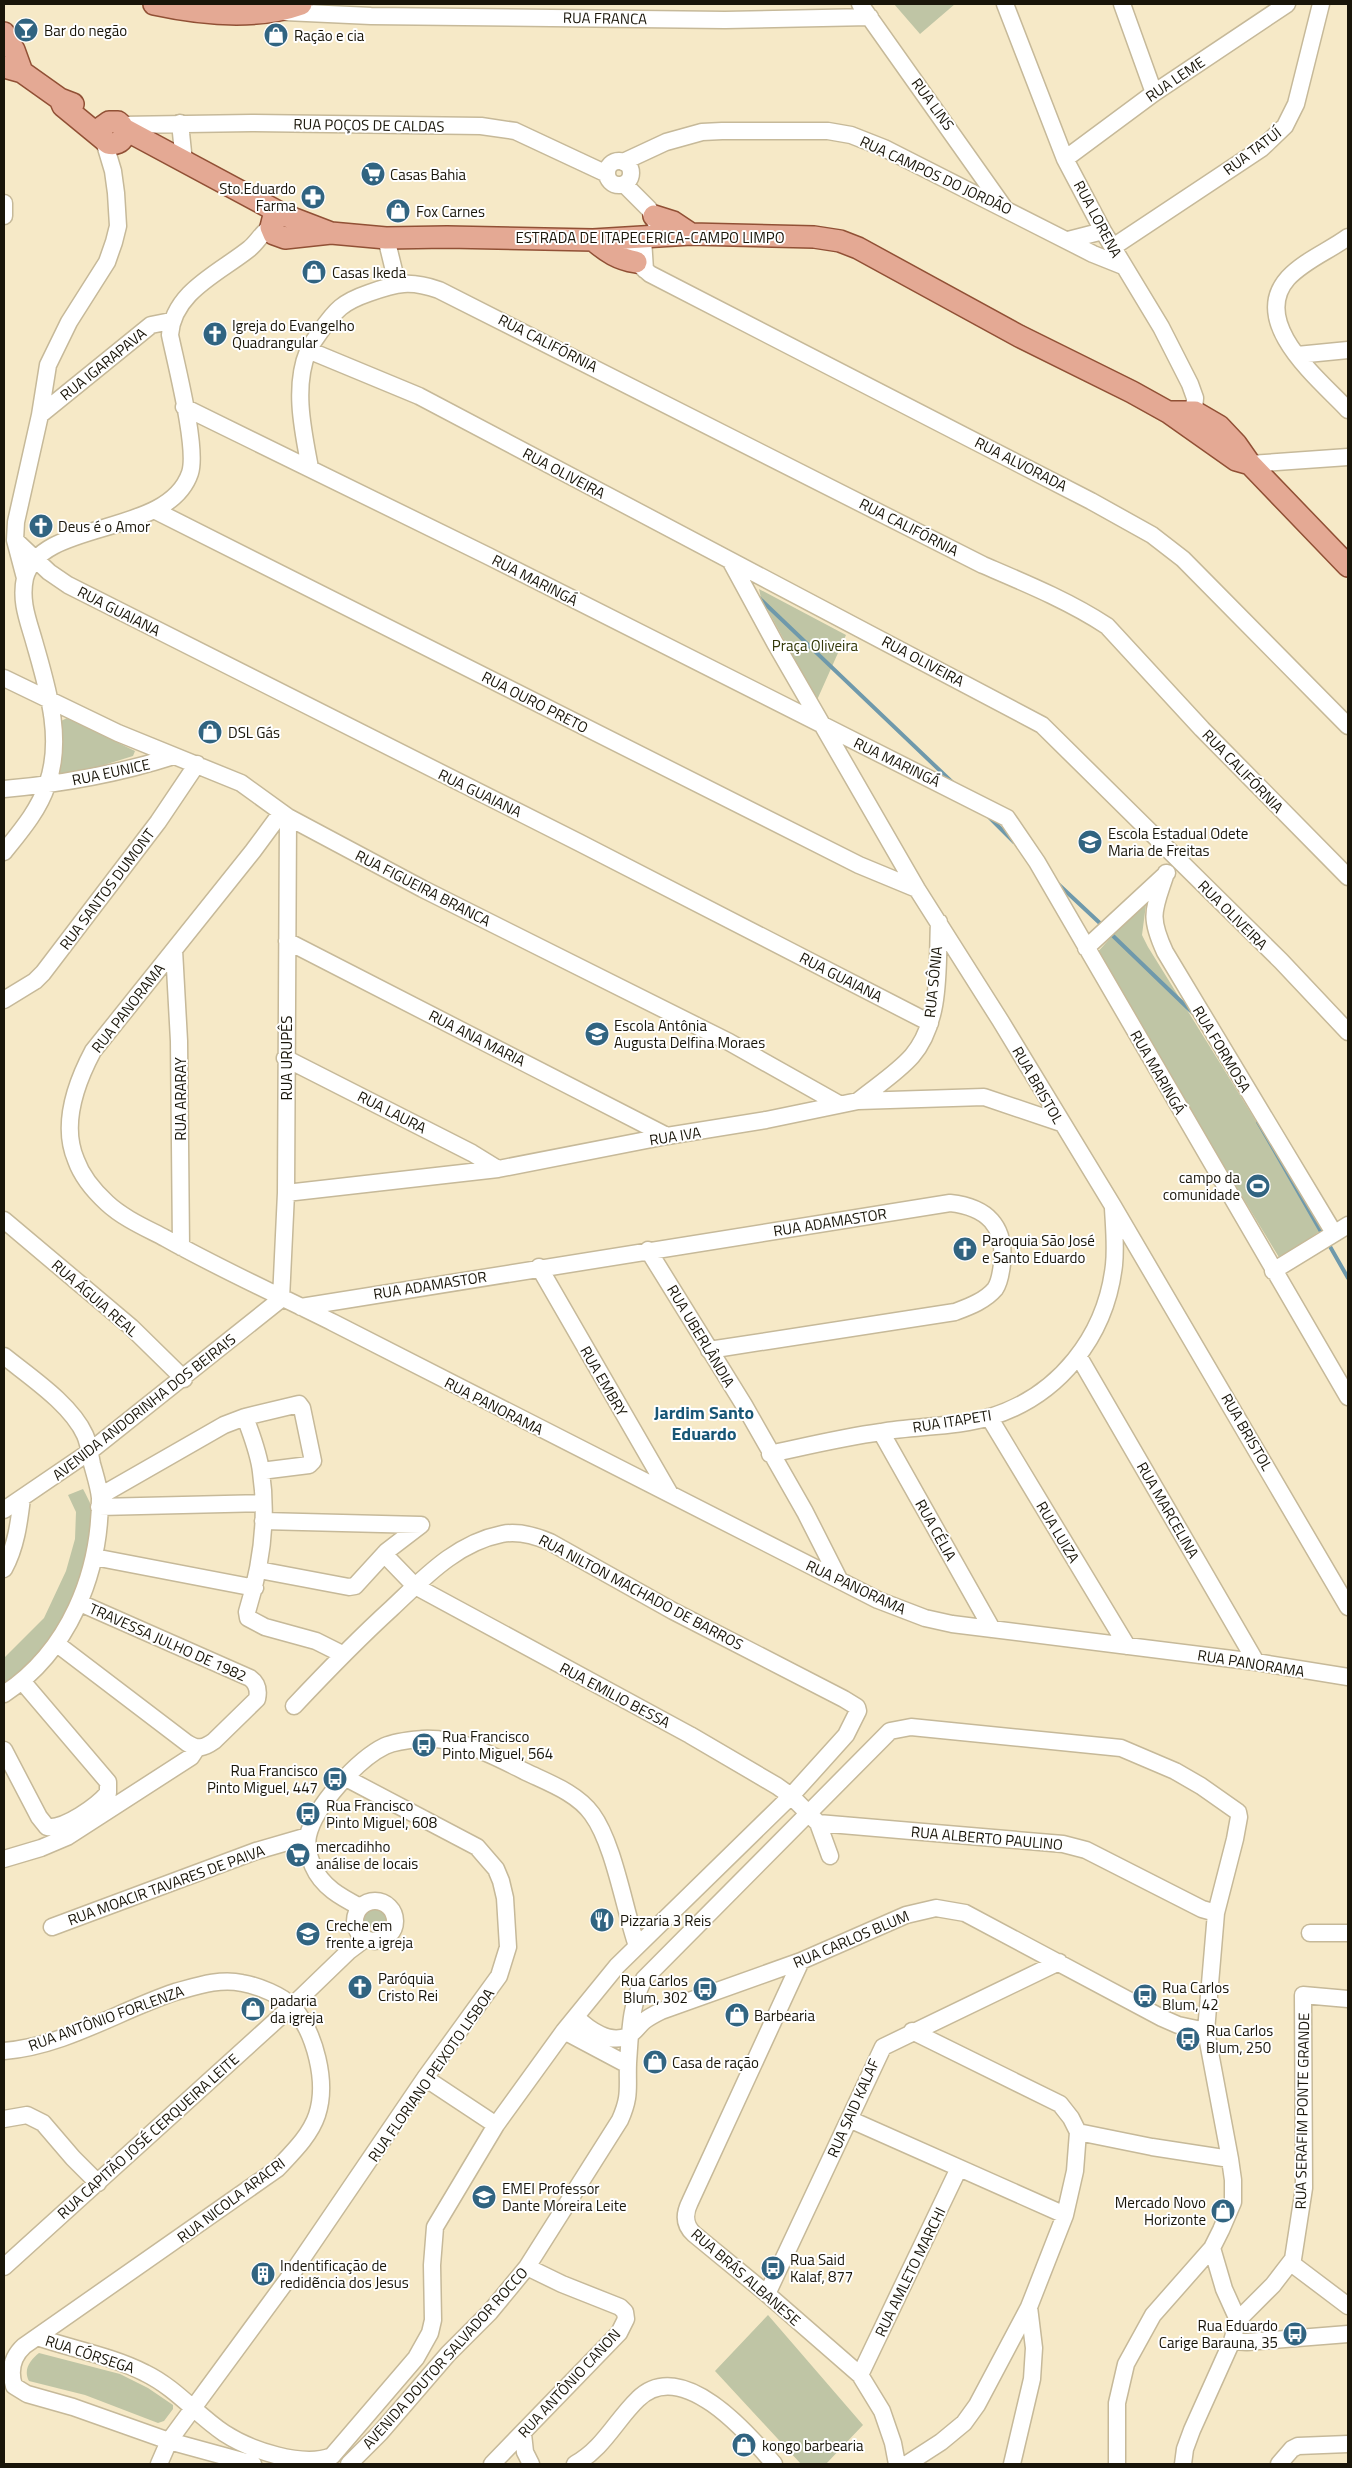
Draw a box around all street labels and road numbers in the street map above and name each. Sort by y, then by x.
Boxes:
street label: RUA FRANCA [563,6,647,30]
street label: RUA LEME [1141,51,1209,107]
street label: RUA LINS [906,73,960,135]
street label: RUA POÇOS DE CALDAS [293,112,445,138]
street label: RUA TATUÍ [1218,121,1286,181]
street label: RUA CAMPOS DO JORDÃO [856,130,1016,220]
street label: RUA LORENA [1068,176,1128,262]
street label: ESTRADA DE ITAPECERICA-CAMPO LIMPO [515,226,785,249]
street label: RUA CALIFÓRNIA [494,308,602,378]
street label: RUA IGARAPAVA [55,322,151,406]
street label: RUA ALVORADA [971,431,1071,497]
street label: RUA OLIVEIRA [519,442,609,504]
street label: RUA CALIFÓRNIA [855,492,963,562]
street label: RUA MARINGÁ [488,548,582,612]
street label: RUA GUAIANA [73,580,165,642]
street label: RUA OLIVEIRA [878,630,968,692]
street label: RUA OURO PRETO [478,665,592,739]
street label: RUA CALIFÓRNIA [1197,724,1289,818]
street label: RUA MARINGÁ [850,731,944,793]
street label: RUA EUNICE [70,753,152,791]
street label: RUA GUAIANA [434,763,526,823]
street label: RUA SANTOS DUMONT [54,823,160,955]
street label: RUA FIGUEIRA BRANCA [351,844,495,932]
street label: RUA OLIVEIRA [1193,875,1273,955]
street label: RUA SÔNIA [918,945,948,1019]
street label: RUA GUAIANA [795,946,887,1008]
street label: RUA PANORAMA [86,958,170,1058]
street label: RUA FORMOSA [1187,1001,1257,1097]
street label: RUA ANA MARIA [425,1004,529,1072]
street label: RUA URUPÊS [275,1016,298,1100]
street label: RUA MARINGÁ [1125,1026,1191,1118]
street label: RUA BRISTOL [1007,1042,1069,1128]
street label: RUA ARARAY [169,1057,192,1141]
street label: RUA LAURA [353,1085,431,1139]
street label: RUA IVA [648,1121,703,1151]
street label: RUA ADAMASTOR [772,1202,888,1242]
street label: RUA ÁGUIA REAL [47,1254,143,1342]
street label: RUA ADAMASTOR [372,1265,488,1305]
street label: RUA UBERLÂNDIA [661,1280,741,1392]
street label: AVENIDA ANDORINHA DOS BEIRAIS [47,1328,241,1486]
street label: RUA EMBRY [574,1341,634,1421]
street label: RUA PANORAMA [441,1371,547,1441]
street label: RUA BRISTOL [1216,1389,1278,1475]
street label: RUA ITAPETI [911,1403,993,1439]
street label: RUA MARCELINA [1131,1457,1205,1563]
street label: RUA CÉLIA [910,1495,962,1565]
street label: RUA LUIZA [1031,1497,1085,1567]
street label: RUA NILTON MACHADO DE BARROS [535,1528,747,1656]
street label: RUA PANORAMA [802,1554,910,1620]
street label: TRAVESSA JULHO DE 1982 [86,1597,250,1687]
street label: RUA PANORAMA [1196,1643,1306,1683]
street label: RUA EMILIO BESSA [556,1656,674,1734]
street label: RUA ALBERTO PAULINO [910,1820,1064,1856]
street label: RUA MOACIR TAVARES DE PAIVA [64,1839,268,1931]
street label: RUA CARLOS BLUM [789,1904,913,1974]
street label: RUA ANTÔNIO FORLENZA [25,1979,187,2057]
street label: RUA FLORIANO PEIXOTO LISBOA [362,1984,500,2166]
street label: RUA SERAFIM PONTE GRANDE [1289,2012,1315,2210]
street label: RUA CAPITÃO JOSÉ CERQUEIRA LEITE [52,2048,244,2224]
street label: RUA SAID KALAF [821,2055,885,2161]
street label: RUA NICOLA ARACRI [172,2152,290,2248]
street label: RUA AMLETO MARCHI [869,2203,951,2341]
street label: RUA BRÁS ALBANESE [686,2223,806,2331]
street label: AVENIDA DOUTOR SALVADOR ROCCO [357,2262,533,2454]
street label: RUA ANTÔNIO CANON [512,2323,626,2443]
street label: RUA CÓRSEGA [42,2329,138,2379]

